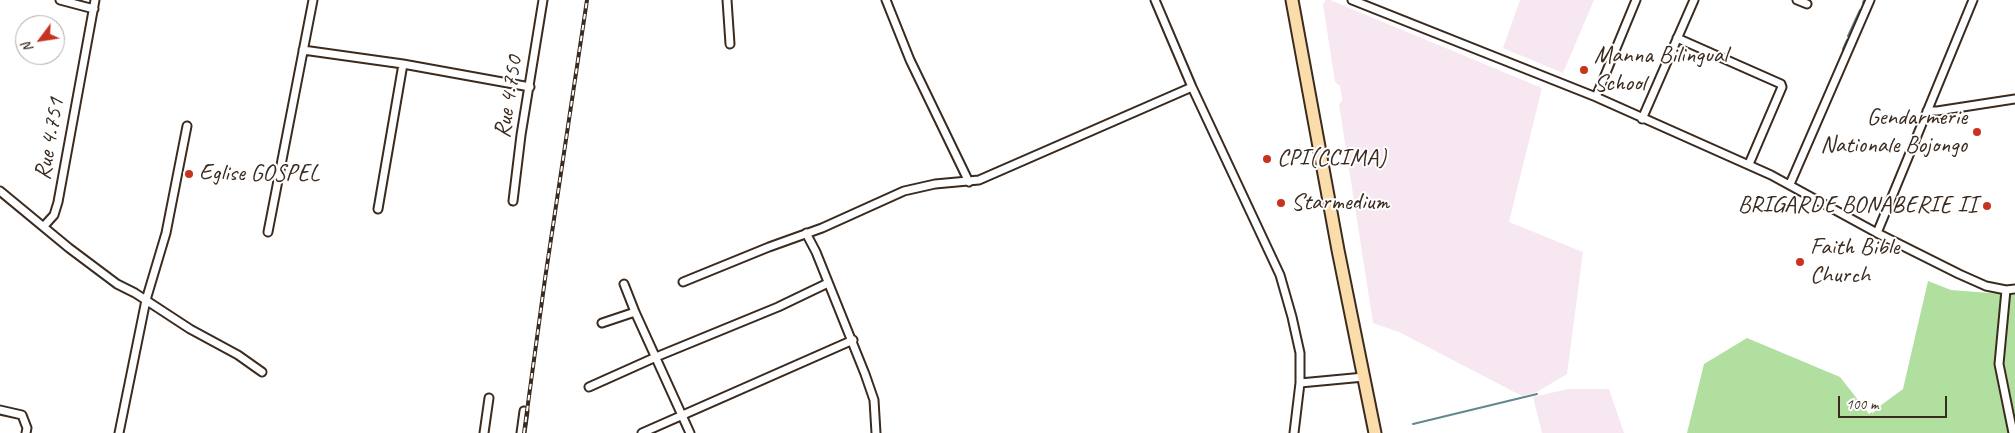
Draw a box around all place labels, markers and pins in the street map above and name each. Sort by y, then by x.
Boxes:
place label: Manna Bilingual School [1594,42,1727,98]
marker: Manna Bilingual School [1578,64,1590,76]
place label: Gendarmerie Nationale Bojongo [1820,104,1967,160]
marker: Gendarmerie Nationale Bojongo [1971,126,1983,138]
place label: CPI(CCIMA) [1277,145,1386,173]
marker: CPI(CCIMA) [1261,153,1273,165]
place label: Eglise GOSPEL [199,160,319,188]
marker: Eglise GOSPEL [183,168,195,180]
place label: Starmedium [1291,189,1389,217]
place label: BRIGARDE BONABERIE II [1738,192,1977,220]
marker: Starmedium [1275,197,1287,209]
marker: BRIGARDE BONABERIE II [1981,200,1993,212]
place label: Faith Bible Church [1810,234,1899,290]
marker: Faith Bible Church [1794,256,1806,268]

